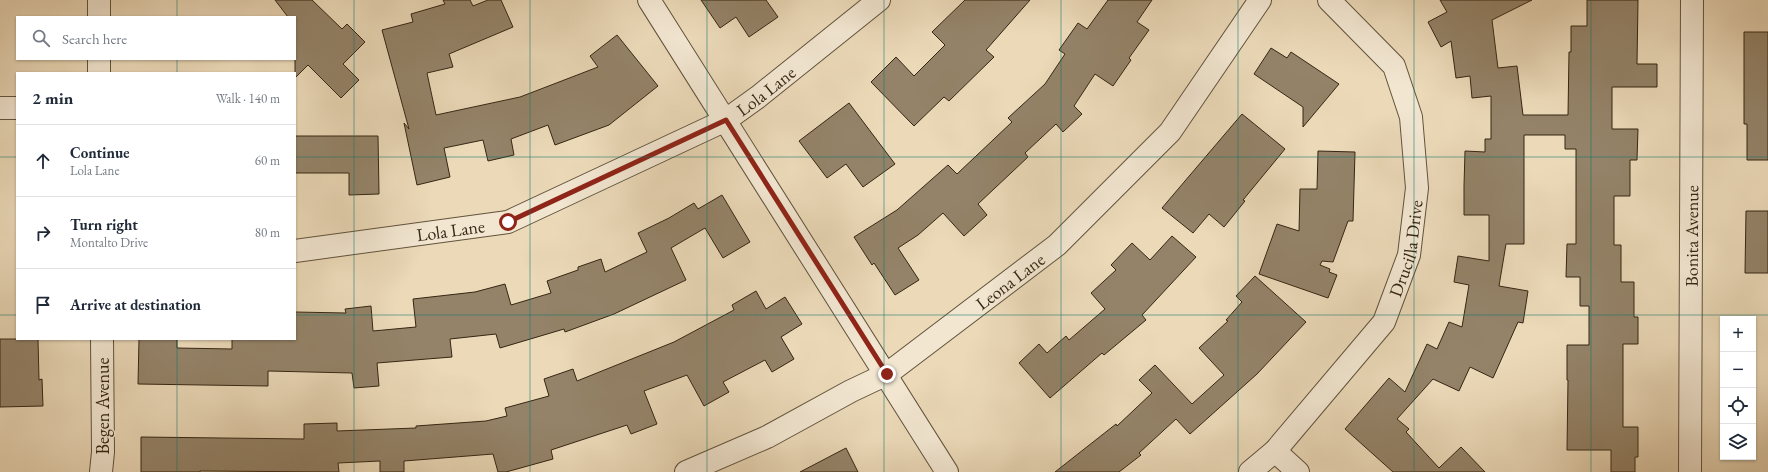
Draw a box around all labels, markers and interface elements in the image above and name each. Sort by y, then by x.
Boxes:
search box [16,16,296,60]
icon: search [30,27,52,49]
text: Search here [62,29,127,48]
street label: Lola Lane [732,60,800,121]
text: 2 min [32,87,73,109]
text: Walk · 140 m [216,90,280,107]
text: Continue [70,143,130,162]
icon: ahead [32,150,54,172]
text: 60 m [255,152,280,169]
text: Lola Lane [70,162,119,179]
street label: Bonita Avenue [1679,185,1703,287]
street label: Drucilla Drive [1383,199,1427,300]
route start [499,213,517,231]
street label: Lola Lane [415,214,486,246]
text: Turn right [70,215,138,234]
icon: right [32,222,54,244]
text: 80 m [255,224,280,241]
text: Montalto Drive [70,234,148,251]
street label: Leona Lane [971,247,1049,314]
icon: arrive [32,294,54,316]
text: Arrive at destination [70,295,201,314]
map controls [1720,316,1756,460]
button: + [1720,316,1756,352]
button: − [1720,352,1756,388]
street label: Begen Avenue [91,357,114,455]
route end [878,365,896,383]
button: locate [1720,388,1756,424]
button: layers [1720,424,1756,460]

